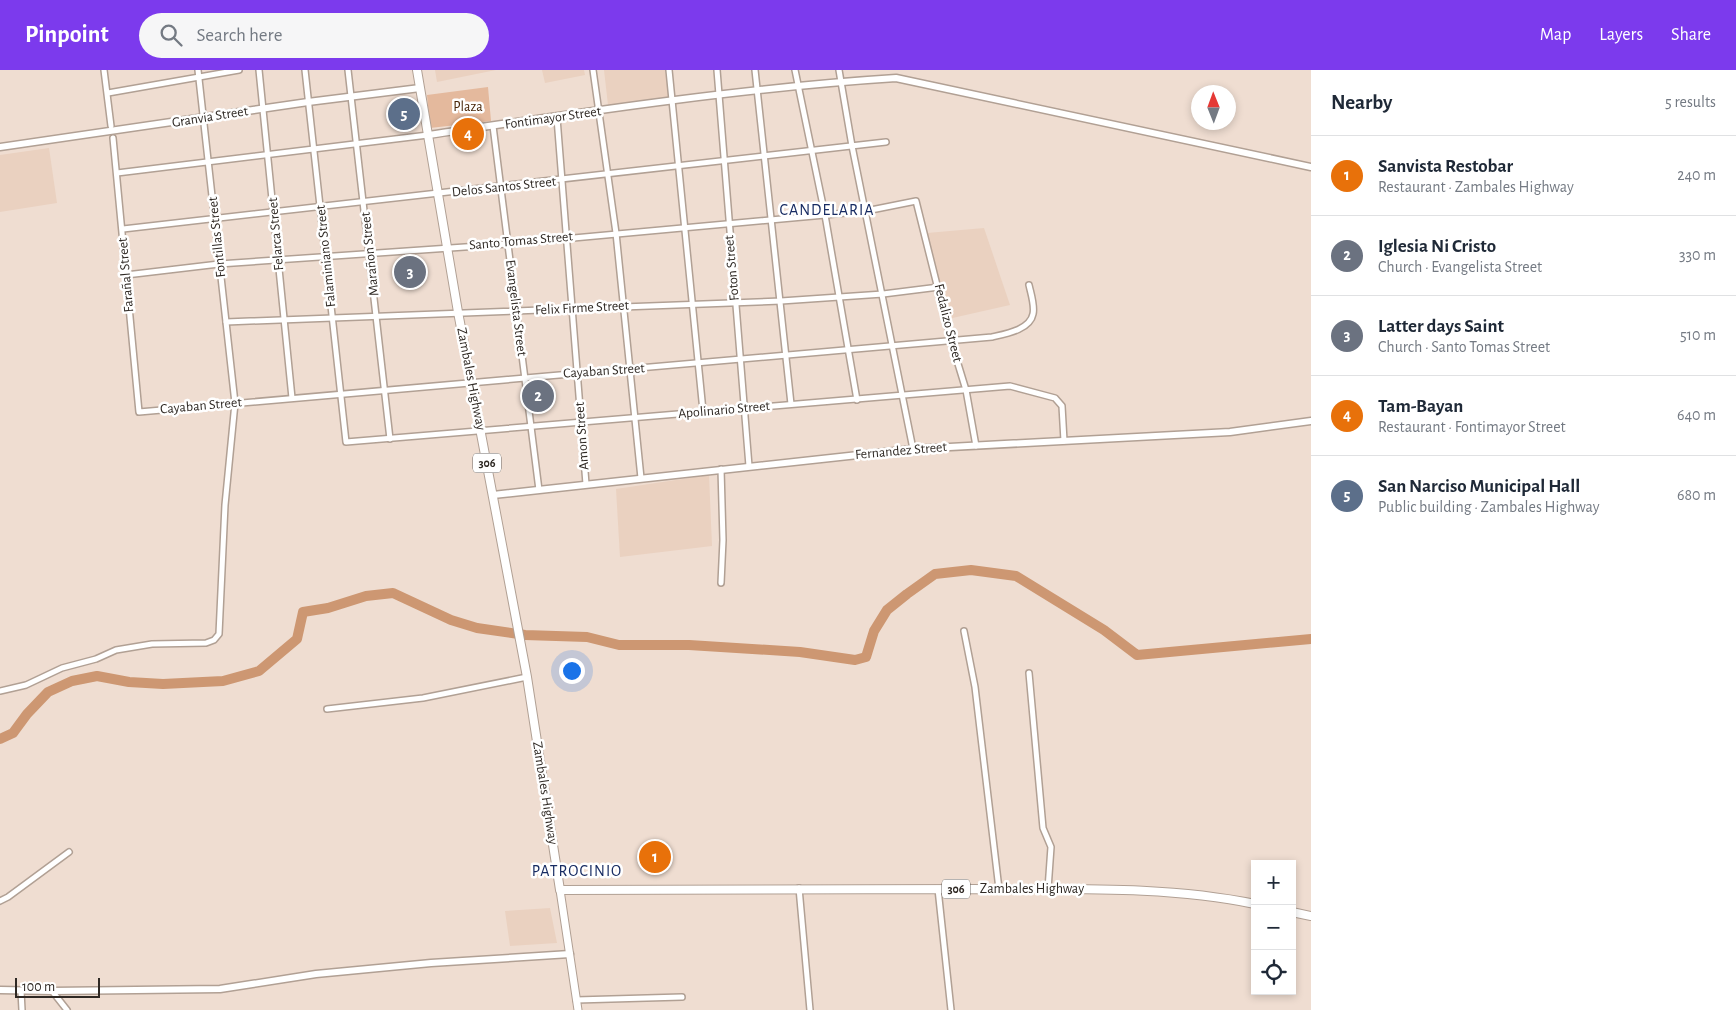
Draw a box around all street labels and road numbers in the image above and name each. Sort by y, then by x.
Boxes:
street label: Granvia Street [171,104,250,130]
street label: Fontimayor Street [504,104,603,132]
street label: Delos Santos Street [451,175,557,199]
street label: Fontillas Street [206,195,228,278]
street label: Felarca Street [266,196,286,271]
street label: Falaminiano Street [314,204,338,308]
street label: Marañon Street [359,211,381,297]
street label: Santo Tomas Street [469,229,574,253]
street label: Foton Street [722,234,742,301]
street label: Farañal Street [116,236,136,313]
street label: Evangelista Street [503,259,529,358]
street label: Fedalizo Street [931,282,965,364]
street label: Felix Firme Street [535,299,630,317]
street label: Zambales Highway [454,326,488,432]
street label: Cayaban Street [563,361,646,381]
street label: Cayaban Street [160,395,243,417]
street label: Apolinario Street [677,399,771,421]
street label: Amon Street [573,401,591,471]
street label: Fernandez Street [855,440,948,462]
road number: 306 [473,453,501,472]
street label: Zambales Highway [530,740,560,846]
road number: 306 [942,880,970,899]
street label: Zambales Highway [980,882,1084,896]

